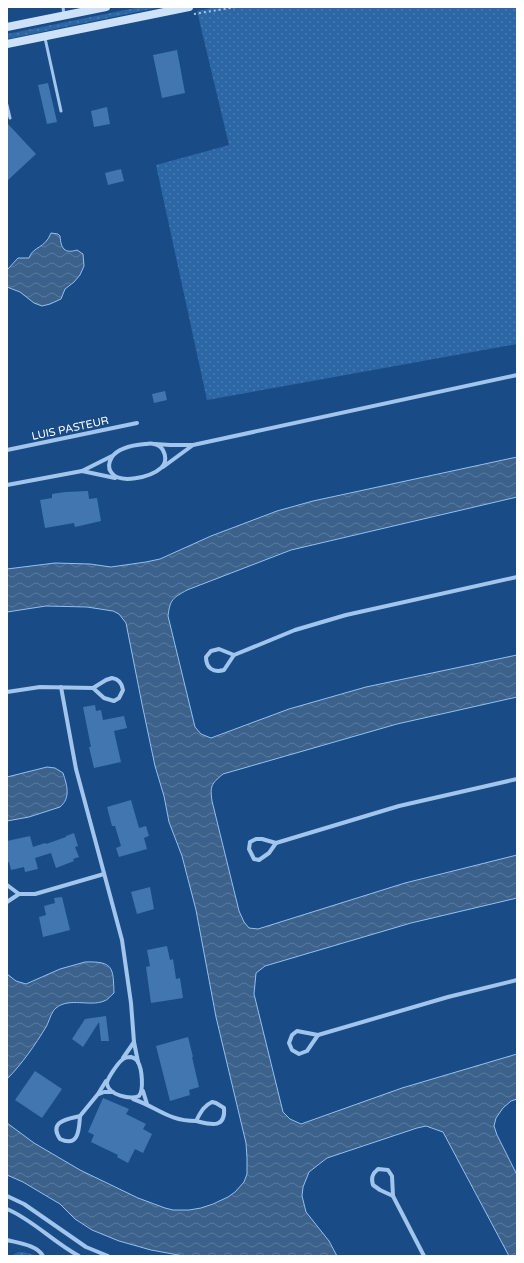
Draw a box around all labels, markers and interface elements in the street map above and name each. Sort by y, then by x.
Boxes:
street label: LUIS PASTEUR [30,414,110,443]

